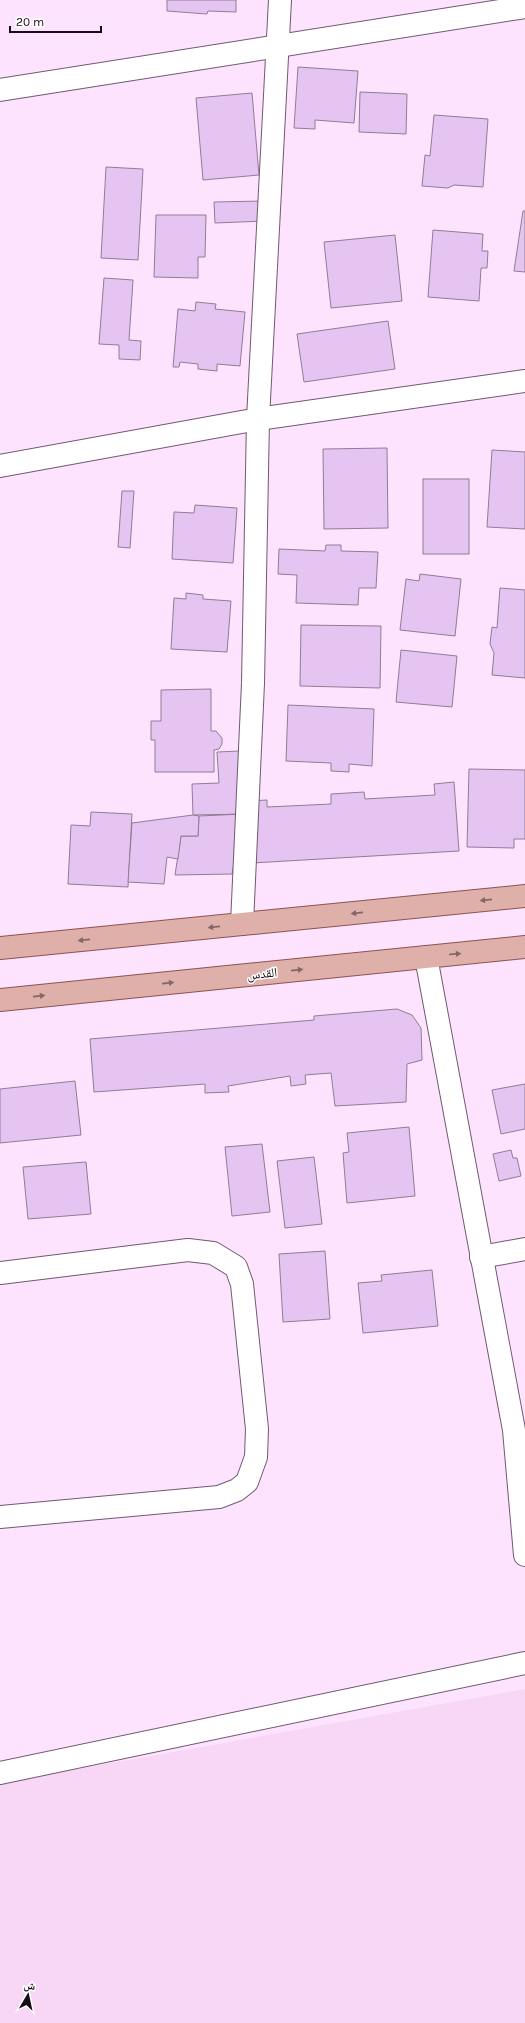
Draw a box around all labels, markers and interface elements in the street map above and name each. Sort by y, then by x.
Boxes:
scale bar [10,8,101,34]
text: 20 m [16,15,44,29]
one-way arrow [480,897,492,903]
one-way arrow [351,910,363,916]
one-way arrow [208,924,220,931]
one-way arrow [78,937,90,943]
one-way arrow [449,951,461,957]
street label: القدس [246,964,278,984]
one-way arrow [291,966,304,973]
one-way arrow [162,979,174,986]
one-way arrow [33,992,45,999]
north arrow [8,1975,48,2015]
text: ش [23,1978,37,1994]

